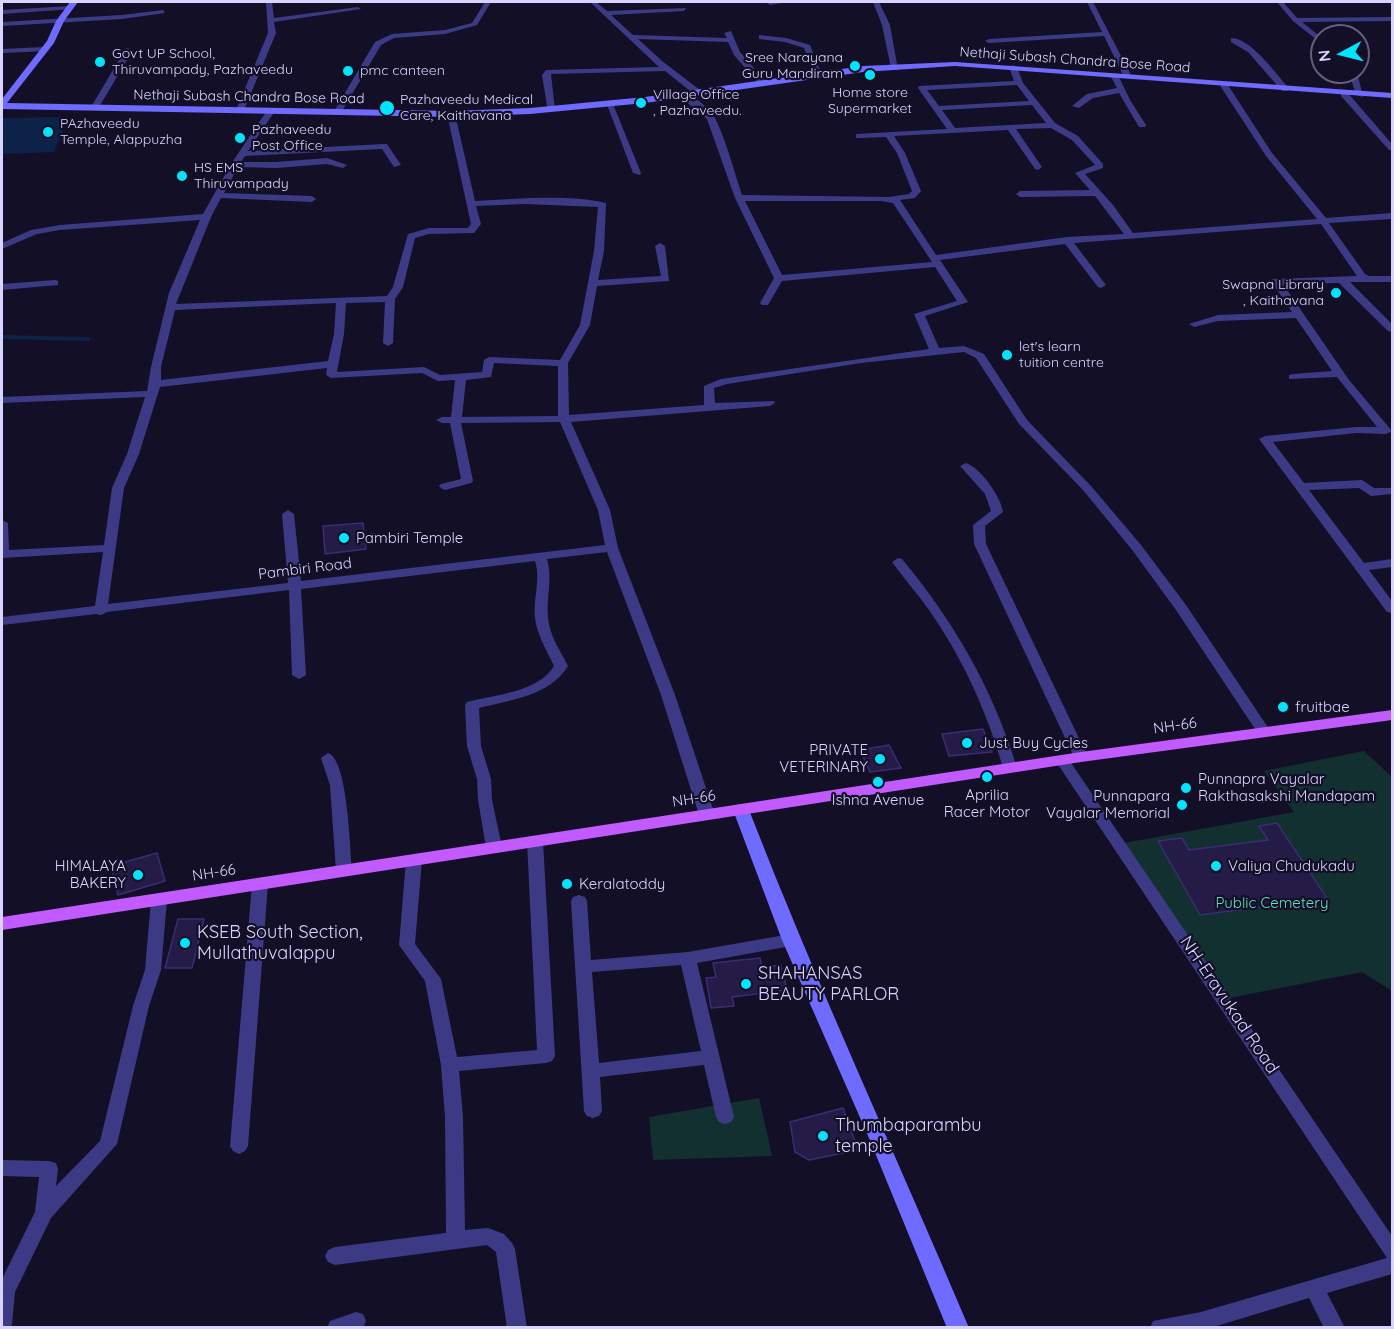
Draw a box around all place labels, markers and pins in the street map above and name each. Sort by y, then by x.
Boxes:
place label: Govt UP School, Thiruvampady, Pazhaveedu [112,46,293,78]
place label: Sree Narayana Guru Mandiram [742,50,843,82]
marker: Govt UP School, Thiruvampady, Pazhaveedu [93,55,107,69]
marker: Sree Narayana Guru Mandiram [848,59,862,73]
place label: pmc canteen [360,63,445,79]
marker: pmc canteen [341,64,355,78]
marker: Home store Supermarket [863,68,877,82]
place label: Home store Supermarket [828,85,912,118]
place label: Village Office , Pazhaveedu. [653,87,742,120]
place label: Pazhaveedu Medical Care, Kaithavana [400,92,533,124]
marker: Village Office , Pazhaveedu. [634,96,648,110]
marker: Pazhaveedu Medical Care, Kaithavana [378,99,396,117]
place label: PAzhaveedu Temple, Alappuzha [60,116,182,148]
place label: Pazhaveedu Post Office [252,122,332,154]
marker: PAzhaveedu Temple, Alappuzha [41,125,55,139]
marker: Pazhaveedu Post Office [233,131,247,145]
place label: HS EMS Thiruvampady [194,160,289,192]
marker: HS EMS Thiruvampady [175,169,189,183]
place label: Swapna Library , Kaithavana [1222,277,1324,310]
marker: Swapna Library , Kaithavana [1329,286,1343,300]
place label: let's learn tuition centre [1019,339,1104,372]
marker: let's learn tuition centre [1000,348,1014,362]
place label: Pambiri Temple [356,529,463,547]
marker: Pambiri Temple [337,531,351,545]
place label: fruitbae [1295,698,1350,716]
marker: fruitbae [1276,700,1290,714]
place label: Just Buy Cycles [979,734,1088,752]
marker: Just Buy Cycles [960,736,974,750]
place label: PRIVATE VETERINARY [779,741,868,776]
marker: PRIVATE VETERINARY [873,752,887,766]
marker: Aprilia Racer Motor [980,770,994,784]
place label: Punnapra Vayalar Rakthasakshi Mandapam [1198,770,1375,805]
marker: Ishna Avenue [871,775,885,789]
marker: Punnapra Vayalar Rakthasakshi Mandapam [1179,781,1193,795]
place label: Aprilia Racer Motor [944,786,1030,821]
place label: Punnapara Vayalar Memorial [1046,787,1170,822]
place label: Ishna Avenue [832,791,924,809]
marker: Punnapara Vayalar Memorial [1175,798,1189,812]
place label: HIMALAYA BAKERY [55,857,126,892]
place label: Valiya Chudukadu [1228,857,1355,875]
marker: Valiya Chudukadu [1209,859,1223,873]
marker: HIMALAYA BAKERY [131,868,145,882]
place label: Keralatoddy [579,875,665,893]
marker: Keralatoddy [560,877,574,891]
place label: KSEB South Section, Mullathuvalappu [197,922,363,964]
marker: KSEB South Section, Mullathuvalappu [178,936,192,950]
place label: SHAHANSAS BEAUTY PARLOR [758,963,899,1006]
marker: SHAHANSAS BEAUTY PARLOR [739,977,753,991]
place label: Thumbaparambu temple [835,1115,982,1158]
marker: Thumbaparambu temple [816,1129,830,1143]

